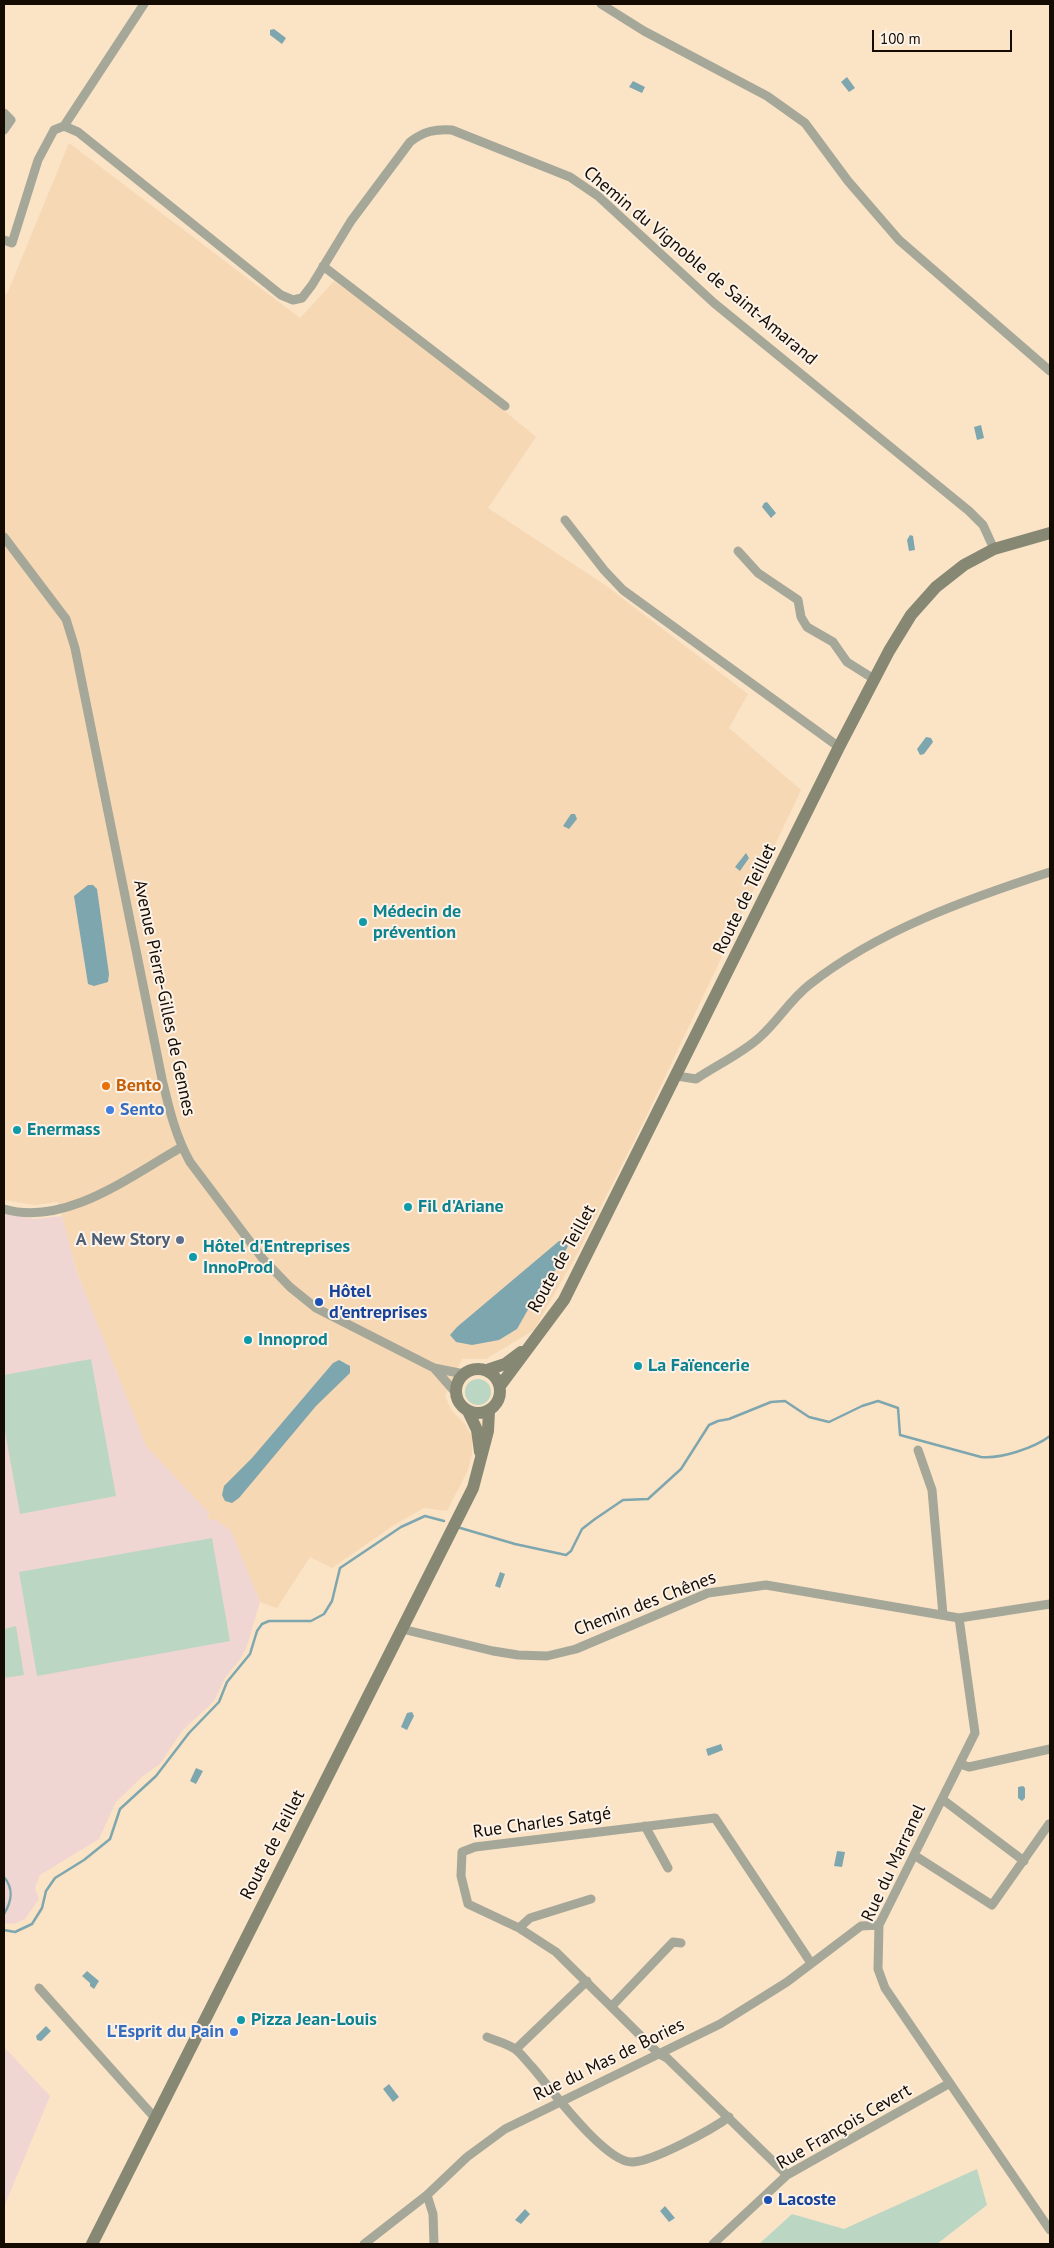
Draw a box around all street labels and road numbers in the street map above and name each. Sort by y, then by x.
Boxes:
street label: Chemin du Vignoble de Saint-Amarand [579,162,821,370]
street label: Route de Teillet [709,840,781,958]
street label: Avenue Pierre-Gilles de Gennes [128,878,200,1118]
street label: Route de Teillet [523,1201,601,1317]
street label: Chemin des Chênes [571,1567,719,1641]
street label: Route de Teillet [236,1787,310,1903]
street label: Rue du Marranel [857,1801,931,1925]
street label: Rue Charles Satgé [472,1803,612,1843]
street label: Rue du Mas de Bories [530,2014,688,2106]
street label: Rue François Cevert [773,2080,915,2174]

